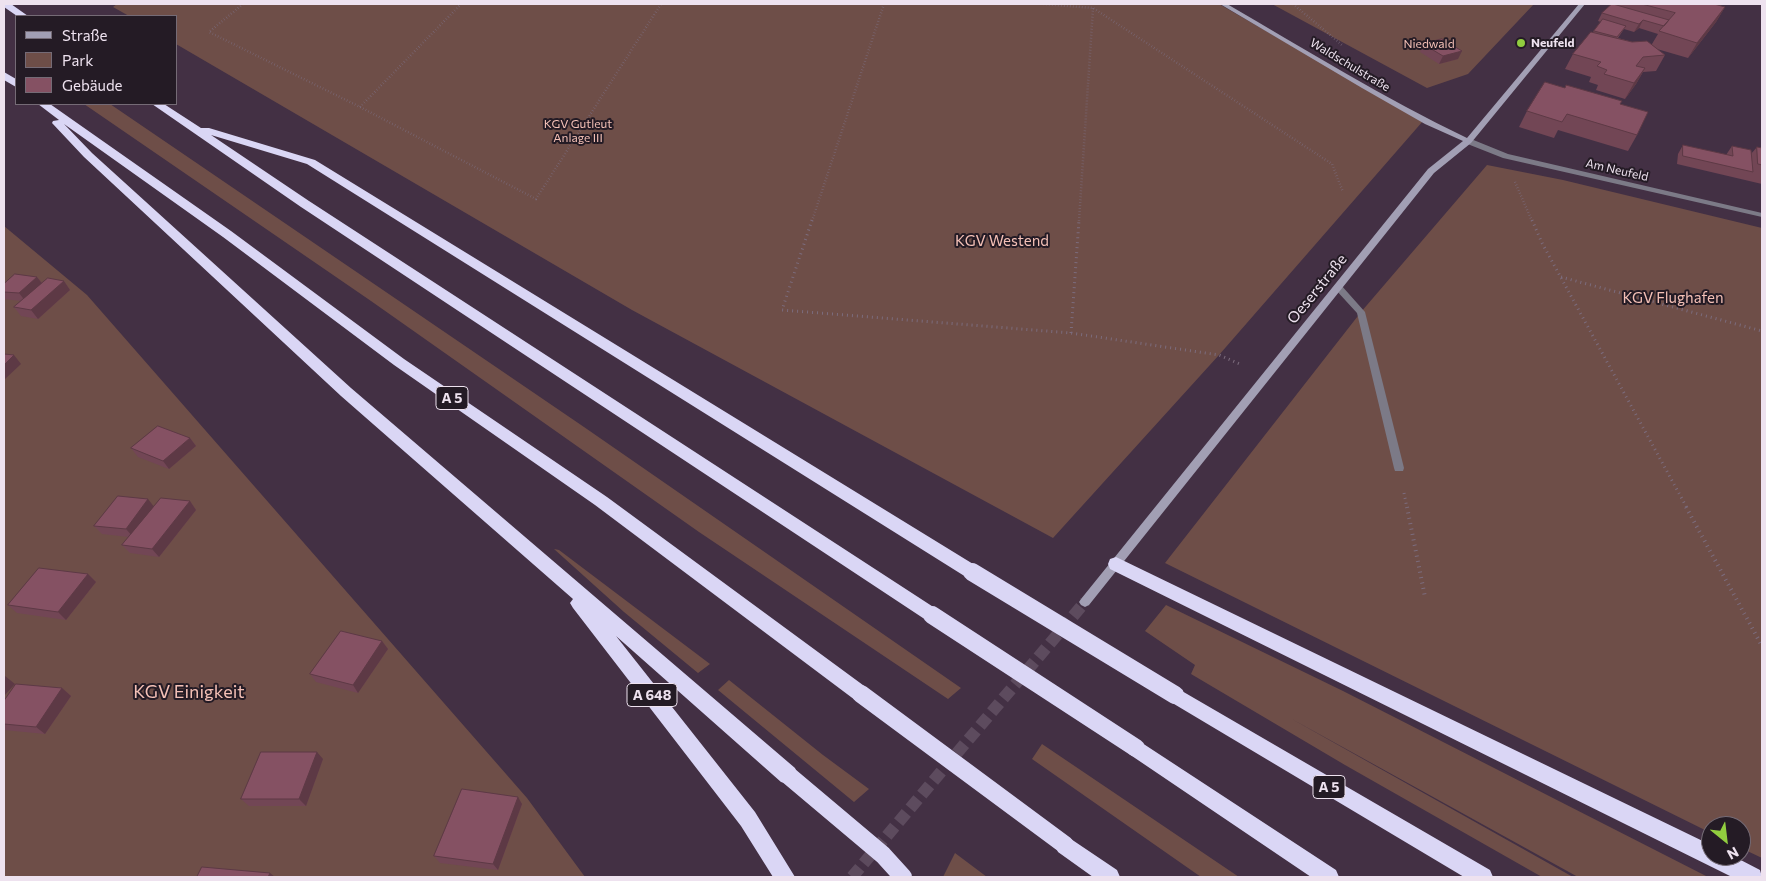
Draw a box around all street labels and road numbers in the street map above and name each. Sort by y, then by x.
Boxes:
street label: Waldschulstraße [1307,35,1393,95]
street label: Am Neufeld [1584,156,1650,184]
street label: Oeserstraße [1283,251,1351,327]
road number: A 5 [436,386,468,409]
road number: A 648 [627,684,677,706]
road number: A 5 [1313,776,1345,799]

